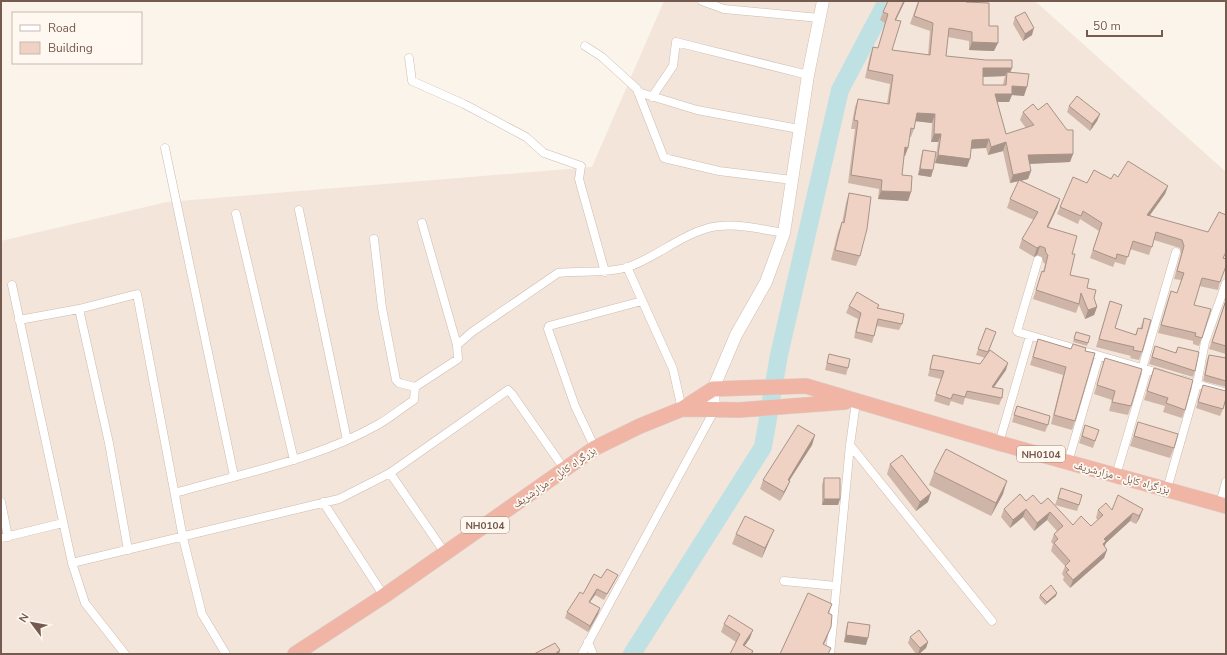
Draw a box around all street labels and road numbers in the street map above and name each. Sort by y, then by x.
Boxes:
street label: بزرگراه کابل - مزارشریف [510,443,599,512]
road number: NH0104 [1017,446,1065,462]
street label: بزرگراه کابل - مزارشریف [1072,457,1171,497]
road number: NH0104 [461,517,509,533]

